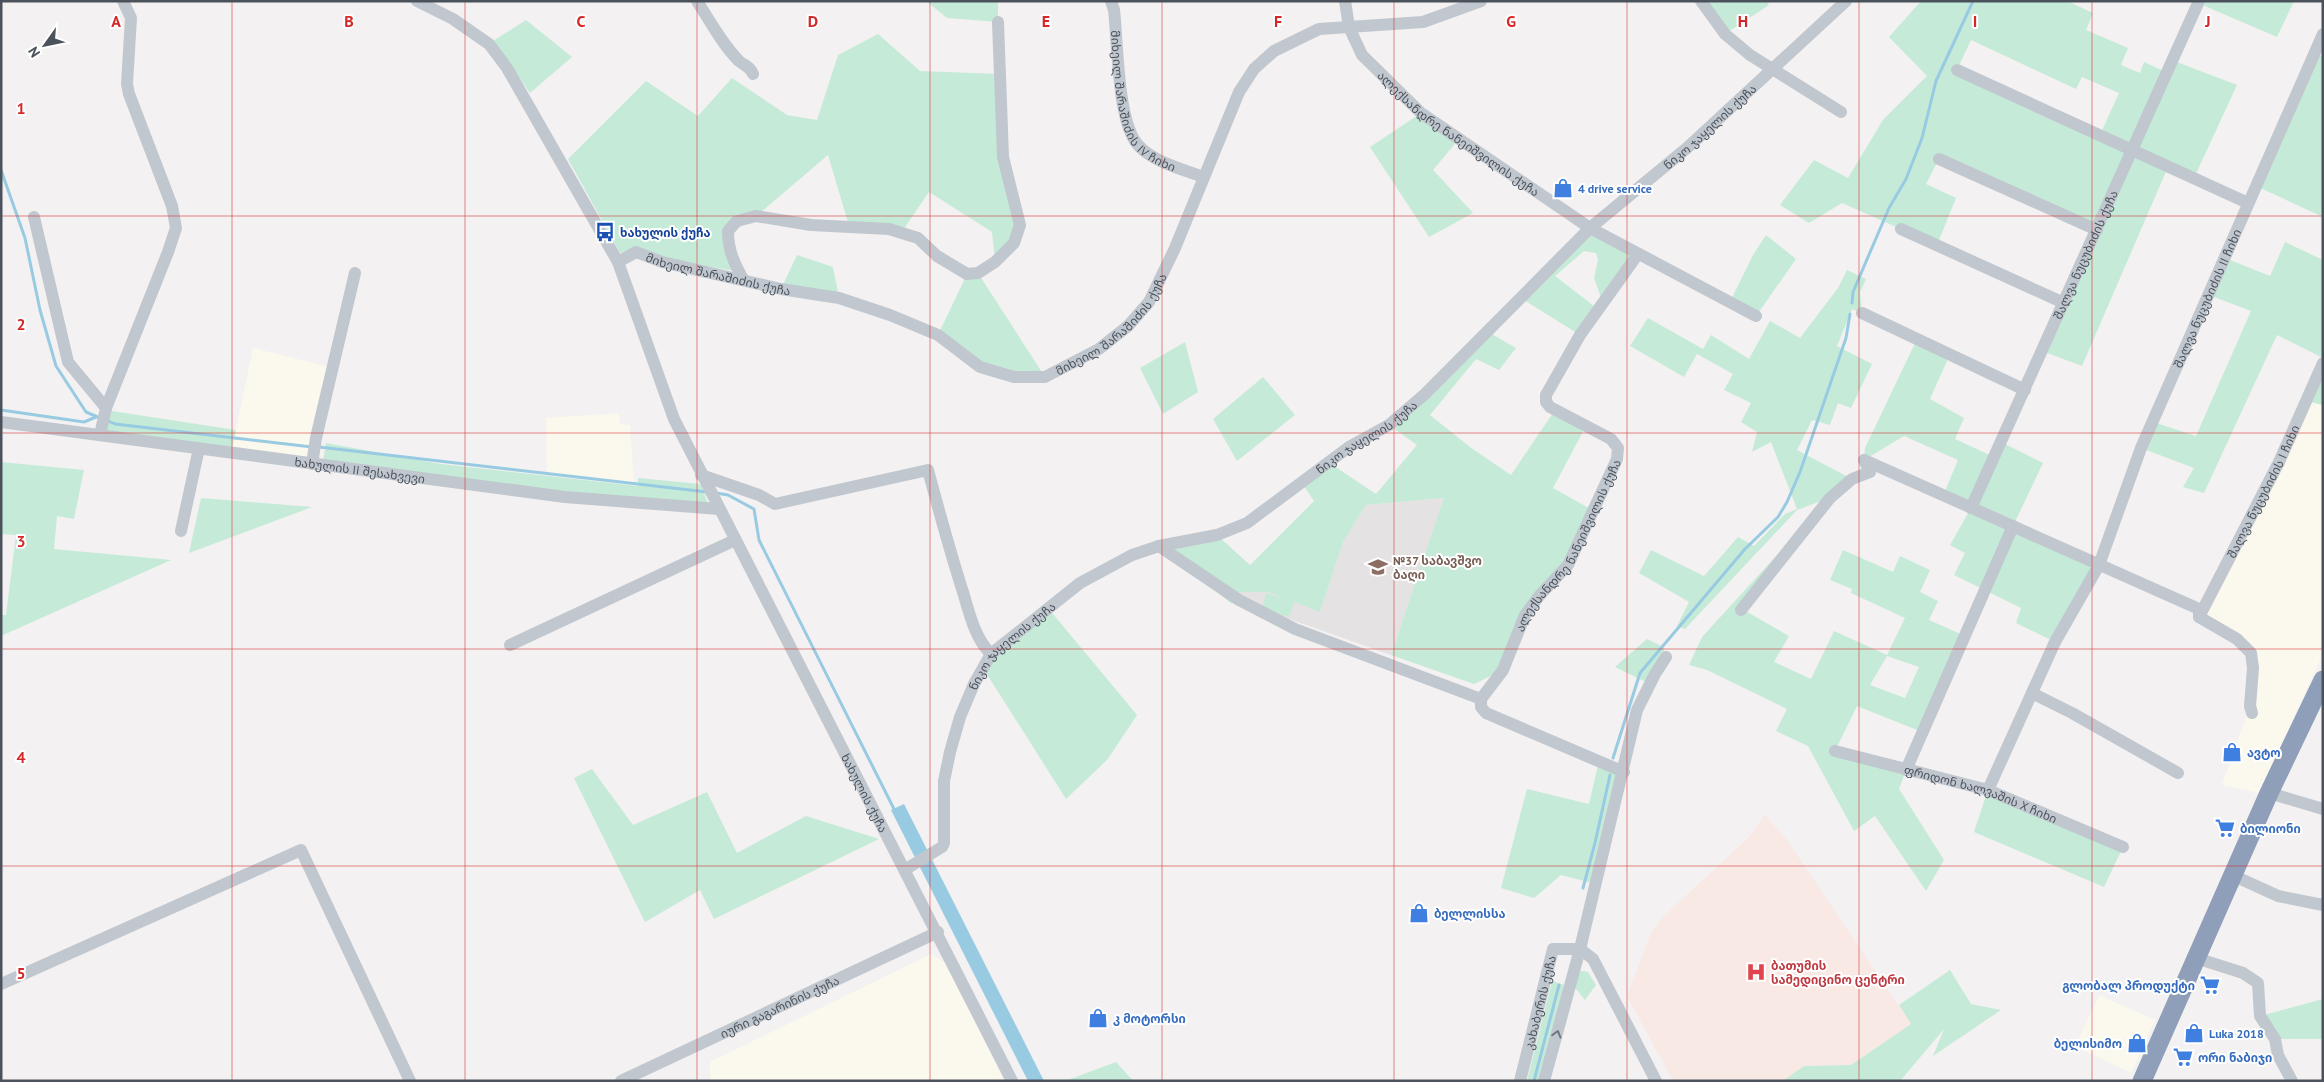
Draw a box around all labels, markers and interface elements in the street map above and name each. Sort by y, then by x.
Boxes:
text: A [111,11,121,31]
text: B [344,11,354,31]
text: C [577,11,586,31]
text: D [808,11,818,31]
text: E [1042,11,1050,31]
text: F [1274,11,1282,31]
text: G [1506,11,1516,31]
text: H [1738,11,1748,31]
text: I [1973,11,1977,31]
text: J [2204,11,2211,31]
north arrow [20,20,70,70]
street label: მიხეილ შარაშიძის IV ჩიხი [1108,30,1178,174]
text: N [24,43,44,61]
street label: ალექსანდრე ნანეიშვილის ქუჩა [1375,67,1542,199]
street label: ნიკო ჯაყელის ქუჩა [1660,81,1759,172]
text: 1 [16,98,26,118]
shop icon: 4 drive service [1552,177,1574,199]
place label: 4 drive service [1578,181,1652,196]
street label: შალვა ნუცუბიძის ქუჩა [2050,188,2121,321]
bus stop icon: ხახულის ქუჩა [594,221,616,243]
place label: ხახულის ქუჩა [620,225,711,241]
street label: შალვა ნუცუბიძის II ჩიხი [2170,226,2244,370]
street label: მიხეილ შარაშიძის ქუჩა [644,249,792,298]
street label: მიხეილ შარაშიძის ქუჩა [1053,271,1169,378]
text: 2 [16,314,26,334]
street label: ნიკო ჯაყელის ქუჩა [1313,397,1420,477]
street label: შალვა ნუცუბიძის I ჩიხი [2223,422,2302,560]
street label: ხახულის II შესახვევი [294,454,426,486]
street label: ალექსანდრე ნანეიშვილის ქუჩა [1512,456,1624,634]
text: 3 [16,531,26,551]
place label: №37 საბავშვო ბაღი [1393,553,1482,582]
school or university icon: №37 საბავშვო ბაღი [1367,556,1389,578]
street label: ნიკო ჯაყელის ქუჩა [965,598,1058,692]
shop icon: ავტო [2221,741,2243,763]
place label: ავტო [2247,745,2281,760]
text: 4 [16,747,26,767]
street label: ხახულის ქუჩა [838,751,891,835]
street label: ფრიდონ ხალვაშის X ჩიხი [1903,761,2060,826]
supermarket icon: ბილიონი [2214,817,2236,839]
place label: ბილიონი [2240,821,2301,837]
shop icon: ბელლისსა [1408,902,1430,924]
place label: ბელლისსა [1434,906,1506,922]
street label: კახაბერის ქუჩა [1521,954,1559,1051]
place label: ბათუმის სამედიცინო ცენტრი [1771,958,1905,988]
hospital icon: ბათუმის სამედიცინო ცენტრი [1745,961,1767,983]
text: 5 [16,963,26,983]
street label: იური გაგარინის ქუჩა [717,972,841,1041]
supermarket icon: გლობალ პროდუქტი [2199,974,2221,996]
place label: გლობალ პროდუქტი [2062,978,2195,994]
shop icon: კ მოტორსი [1087,1007,1109,1029]
place label: კ მოტორსი [1113,1011,1186,1026]
shop icon: Luka 2018 [2183,1022,2205,1044]
place label: Luka 2018 [2209,1026,2264,1041]
one-way arrow [1551,1030,1561,1038]
shop icon: ბელისიმო [2126,1032,2148,1054]
place label: ბელისიმო [2054,1036,2122,1052]
supermarket icon: ორი ნაბიჯი [2172,1046,2194,1068]
place label: ორი ნაბიჯი [2198,1050,2272,1065]

